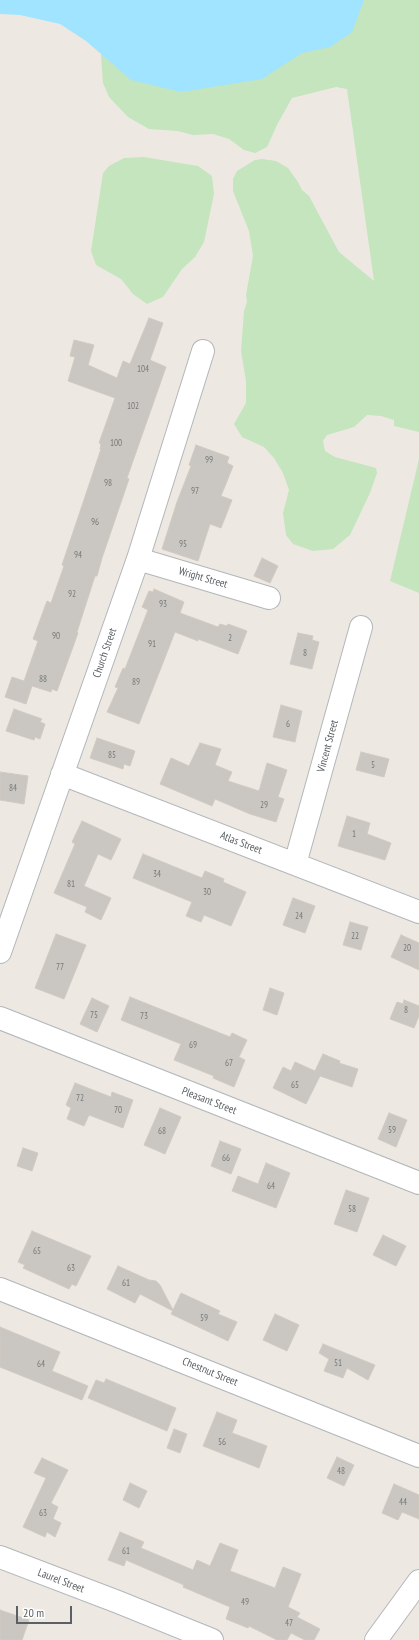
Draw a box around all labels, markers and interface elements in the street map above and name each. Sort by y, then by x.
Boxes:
house number: 104 [137,364,149,374]
house number: 102 [127,401,139,411]
house number: 100 [110,438,122,448]
house number: 99 [205,455,213,465]
house number: 98 [104,478,112,488]
house number: 97 [191,486,199,496]
house number: 96 [91,517,99,527]
house number: 95 [179,539,187,549]
house number: 94 [74,550,82,560]
street label: Wright Street [177,565,229,591]
house number: 92 [68,589,76,599]
house number: 93 [159,599,167,609]
street label: Church Street [90,626,120,680]
house number: 90 [52,631,60,641]
house number: 2 [228,633,232,643]
house number: 91 [148,639,156,649]
house number: 8 [303,648,307,658]
house number: 88 [39,674,47,684]
house number: 89 [132,677,140,687]
street label: Vincent Street [315,718,341,774]
house number: 6 [286,719,290,729]
house number: 85 [108,750,116,760]
house number: 5 [371,760,375,770]
house number: 84 [9,783,17,793]
house number: 29 [260,800,268,810]
street label: Atlas Street [218,829,264,857]
house number: 1 [352,829,356,839]
house number: 34 [153,869,161,879]
house number: 81 [67,879,75,889]
house number: 30 [203,887,211,897]
house number: 24 [295,911,303,921]
house number: 22 [351,931,359,941]
house number: 20 [403,943,411,953]
house number: 77 [56,962,64,972]
house number: 8 [404,1005,408,1015]
house number: 75 [90,1010,98,1020]
house number: 73 [140,1011,148,1021]
house number: 69 [189,1040,197,1050]
house number: 67 [225,1058,233,1068]
house number: 65 [291,1080,299,1090]
street label: Pleasant Street [180,1085,238,1117]
house number: 72 [76,1093,84,1103]
house number: 70 [114,1105,122,1115]
house number: 59 [388,1125,396,1135]
house number: 68 [158,1126,166,1136]
house number: 66 [222,1153,230,1163]
house number: 64 [267,1181,275,1191]
house number: 58 [348,1204,356,1214]
house number: 65 [33,1246,41,1256]
house number: 63 [67,1263,75,1273]
house number: 61 [122,1278,130,1288]
house number: 59 [200,1313,208,1323]
street label: Chestnut Street [180,1355,240,1389]
house number: 51 [334,1358,342,1368]
house number: 64 [37,1359,45,1369]
house number: 56 [218,1437,226,1447]
house number: 48 [337,1466,345,1476]
house number: 44 [399,1497,407,1507]
house number: 63 [39,1508,47,1518]
house number: 61 [122,1546,130,1556]
street label: Laurel Street [36,1566,86,1596]
house number: 49 [241,1597,249,1607]
scale bar [18,1598,74,1624]
text: 20 m [23,1605,44,1620]
house number: 47 [285,1618,293,1628]

